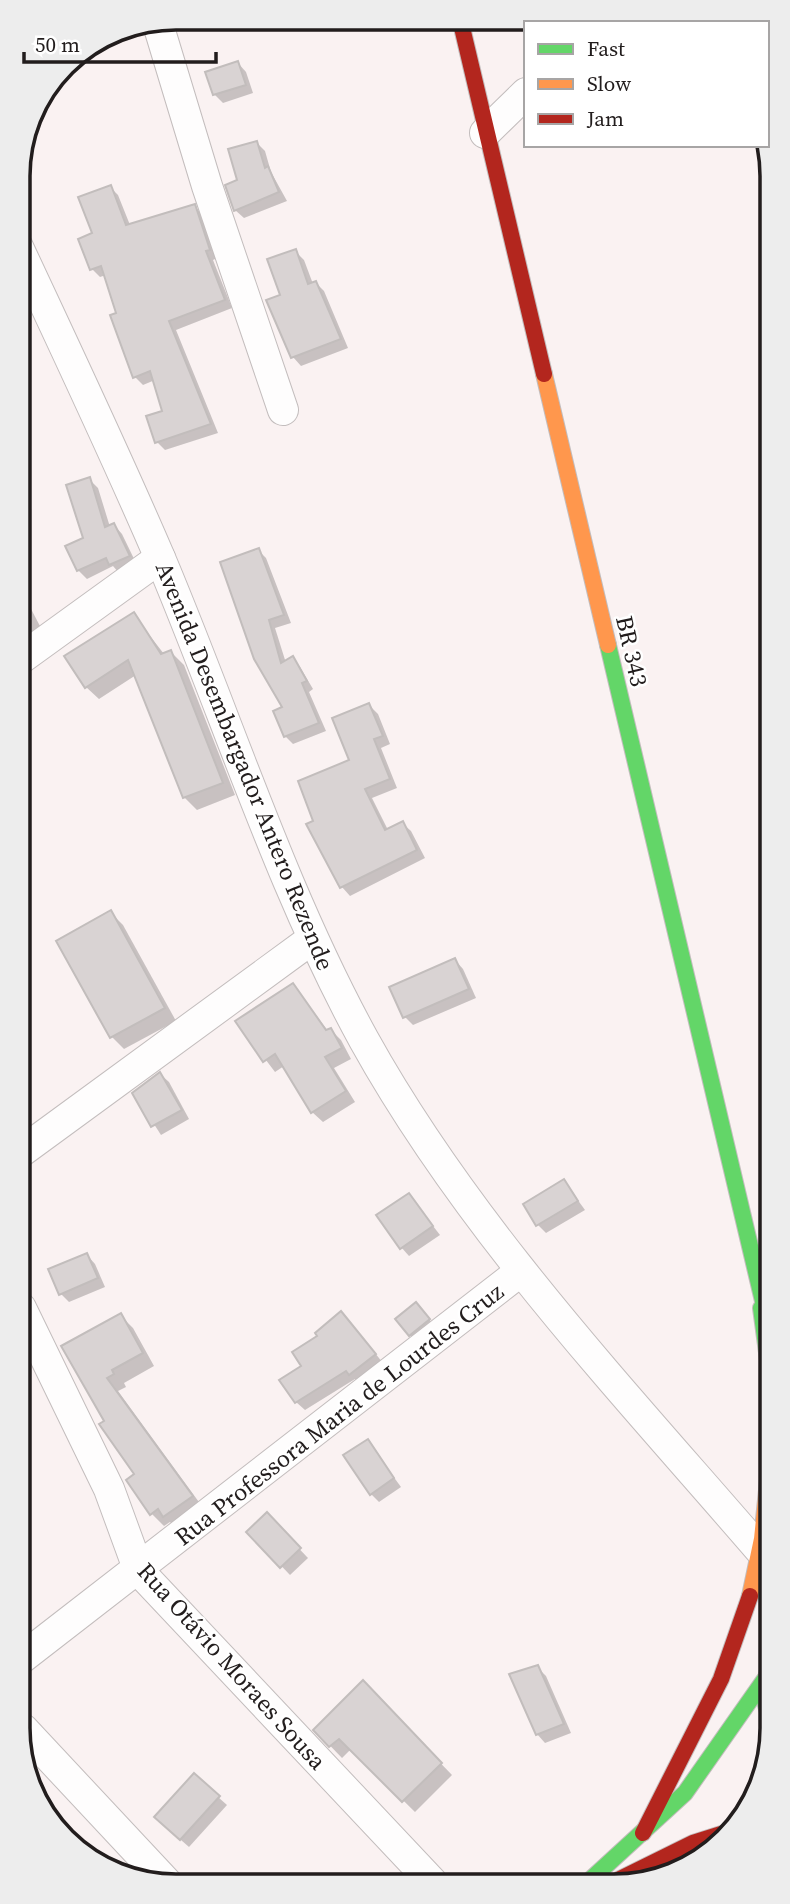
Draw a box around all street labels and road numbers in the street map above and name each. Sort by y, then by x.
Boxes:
street label: Avenida Desembargador Antero Rezende [148,557,342,975]
street label: BR 343 [608,612,656,690]
street label: Rua Professora Maria de Lourdes Cruz [168,1275,510,1553]
street label: Rua Otávio Moraes Sousa [130,1555,335,1777]

